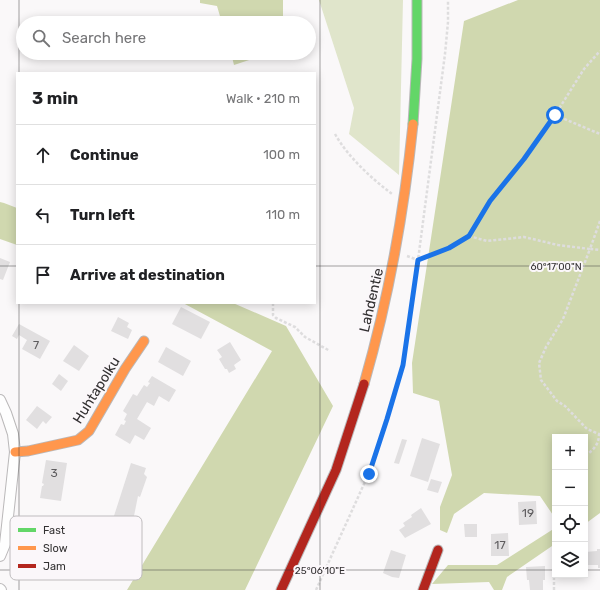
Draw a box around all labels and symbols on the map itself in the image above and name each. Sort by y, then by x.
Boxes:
route start [546,106,564,124]
text: 60°17'00"N [530,261,582,273]
street label: Lahdentie [356,266,387,334]
house number: 7 [33,338,39,352]
street label: Huhtapolku [69,354,124,427]
route end [360,465,378,483]
house number: 3 [50,466,58,480]
house number: 19 [522,506,534,520]
legend [10,516,142,580]
text: Fast [43,524,66,537]
house number: 17 [494,538,506,552]
text: Slow [43,542,68,555]
text: Jam [43,560,66,573]
text: 25°06'10"E [295,565,345,577]

